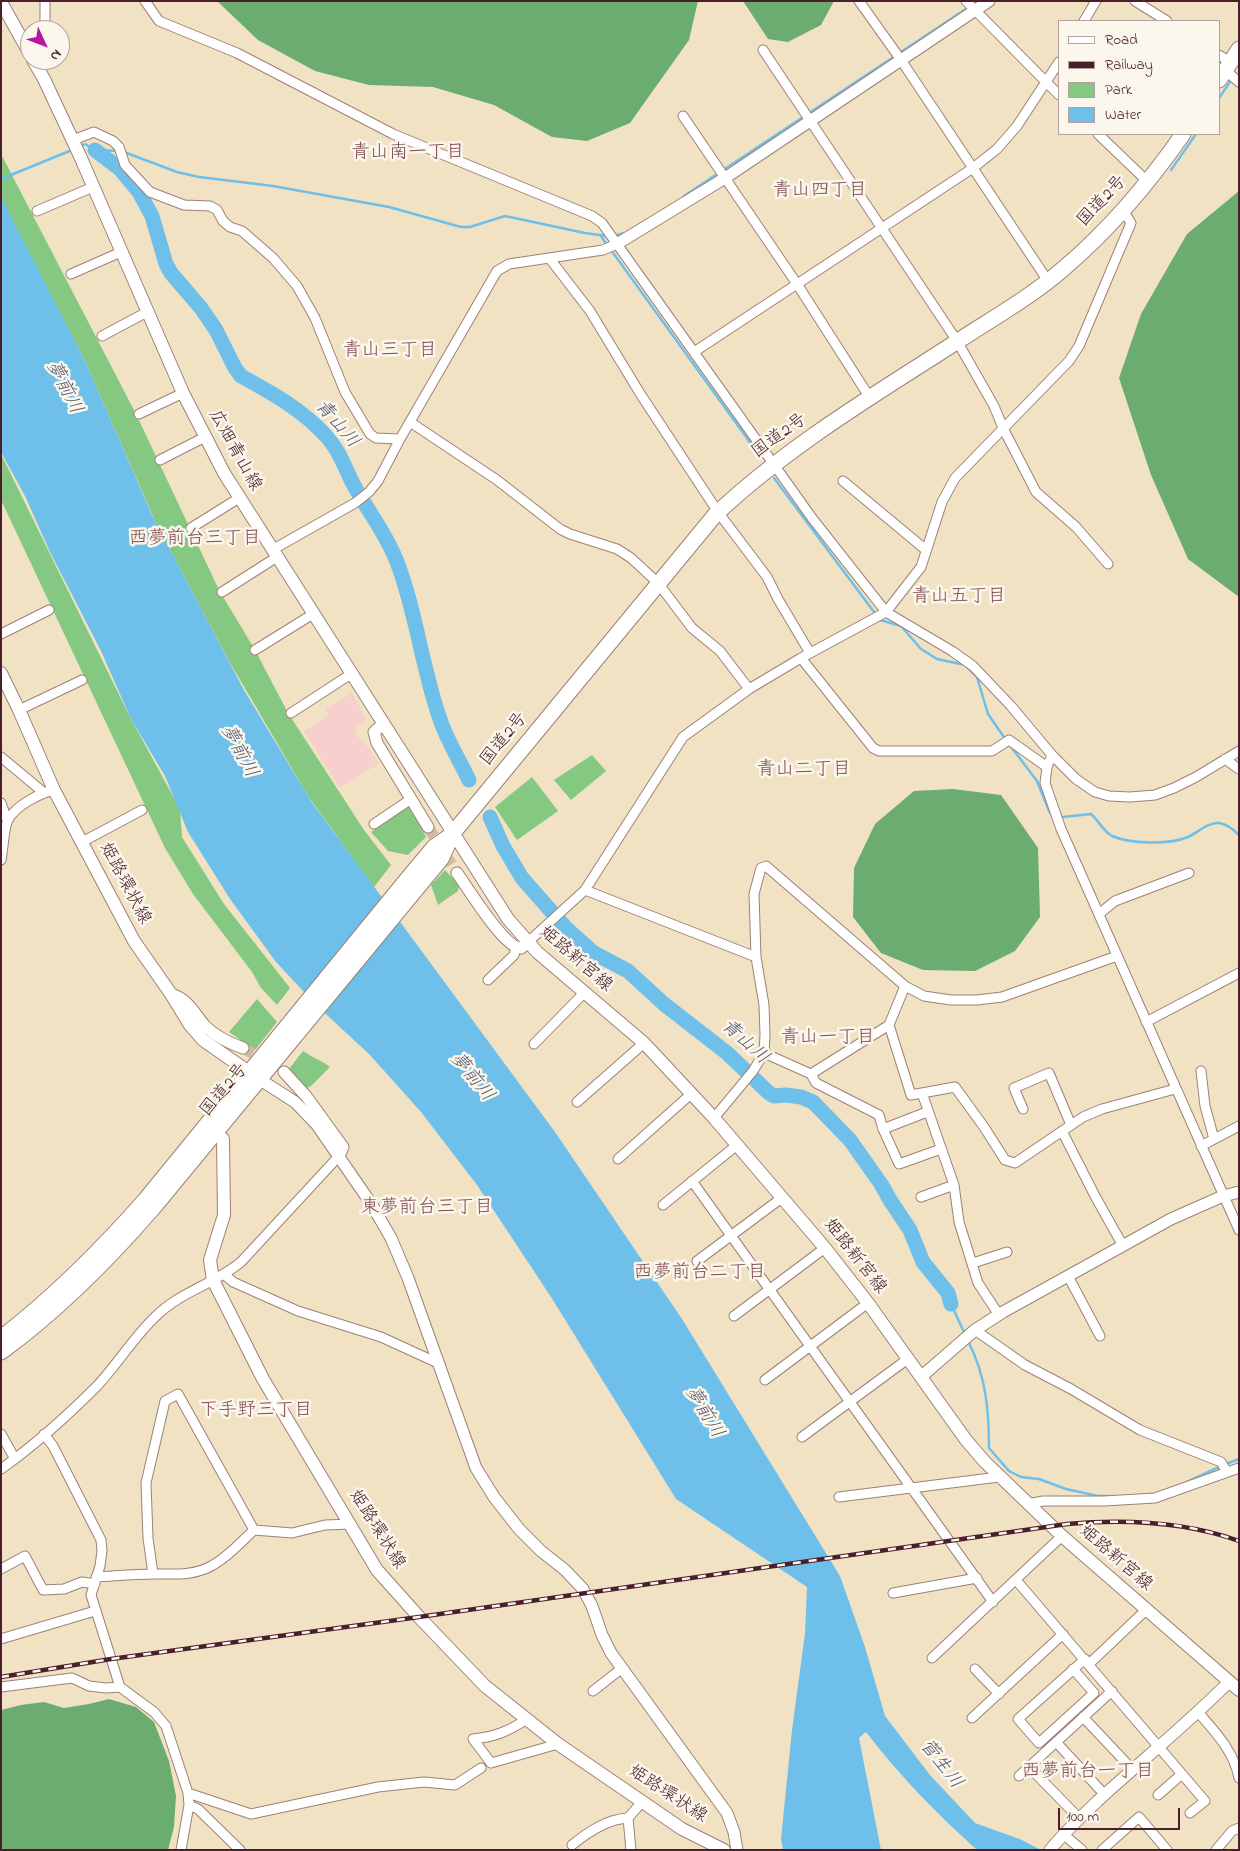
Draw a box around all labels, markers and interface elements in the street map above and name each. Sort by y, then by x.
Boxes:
north arrow [20,20,70,70]
legend [1058,20,1220,135]
text: Road [1105,29,1138,51]
text: N [45,44,67,66]
text: Railway [1105,54,1153,76]
text: Park [1105,79,1132,101]
text: Water [1105,104,1141,126]
district label: 青山南一丁目 [351,143,465,165]
street label: 国道2号 [1074,172,1132,232]
district label: 青山四丁目 [773,181,867,203]
district label: 青山三丁目 [343,341,437,363]
water label: 夢前川 [40,357,86,419]
water label: 青山川 [309,396,363,454]
street label: 広畑青山線 [203,406,265,496]
street label: 国道2号 [748,410,812,464]
district label: 西夢前台三丁目 [129,529,261,551]
district label: 青山五丁目 [912,587,1006,609]
street label: 国道2号 [477,709,533,771]
water label: 夢前川 [215,721,261,783]
district label: 青山二丁目 [757,760,851,782]
street label: 姫路環状線 [93,839,155,929]
street label: 姫路新宮線 [534,922,616,998]
water label: 青山川 [715,1015,773,1071]
district label: 青山一丁目 [781,1028,875,1050]
water label: 夢前川 [444,1049,498,1107]
street label: 国道2号 [196,1060,254,1122]
district label: 東夢前台三丁目 [361,1198,493,1220]
street label: 姫路新宮線 [818,1215,890,1299]
district label: 西夢前台二丁目 [634,1263,766,1285]
water label: 夢前川 [679,1383,727,1443]
district label: 下手野三丁目 [199,1401,313,1423]
street label: 姫路環状線 [343,1486,409,1574]
street label: 姫路新宮線 [1074,1521,1156,1597]
water label: 菅生川 [913,1736,967,1794]
street label: 姫路環状線 [623,1761,711,1829]
district label: 西夢前台一丁目 [1022,1762,1154,1784]
scale bar [1060,1798,1182,1830]
text: 100 m [1066,1806,1099,1828]

